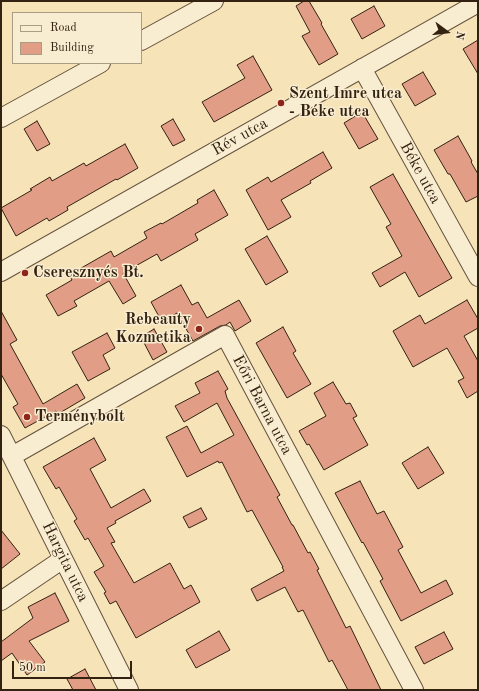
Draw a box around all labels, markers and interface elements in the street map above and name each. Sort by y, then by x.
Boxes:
legend [12,12,142,64]
north arrow [427,12,467,52]
text: Road [50,22,77,34]
text: N [453,30,465,41]
text: Building [50,42,94,54]
place label: Szent Imre utca - Béke utca [289,84,402,122]
marker: Szent Imre utca - Béke utca [276,98,286,108]
street label: Rév utca [209,114,271,160]
street label: Béke utca [395,139,445,207]
place label: Cseresznyés Bt. [33,263,144,283]
marker: Cseresznyés Bt. [20,268,30,278]
place label: Rebeauty Kozmetika [115,310,191,348]
marker: Rebeauty Kozmetika [194,324,204,334]
street label: Eőri Barna utca [228,352,296,458]
place label: Terménybolt [35,407,125,427]
marker: Terménybolt [22,412,32,422]
street label: Hargita utca [37,519,93,605]
scale bar [14,653,134,679]
text: 50 m [19,662,46,674]

